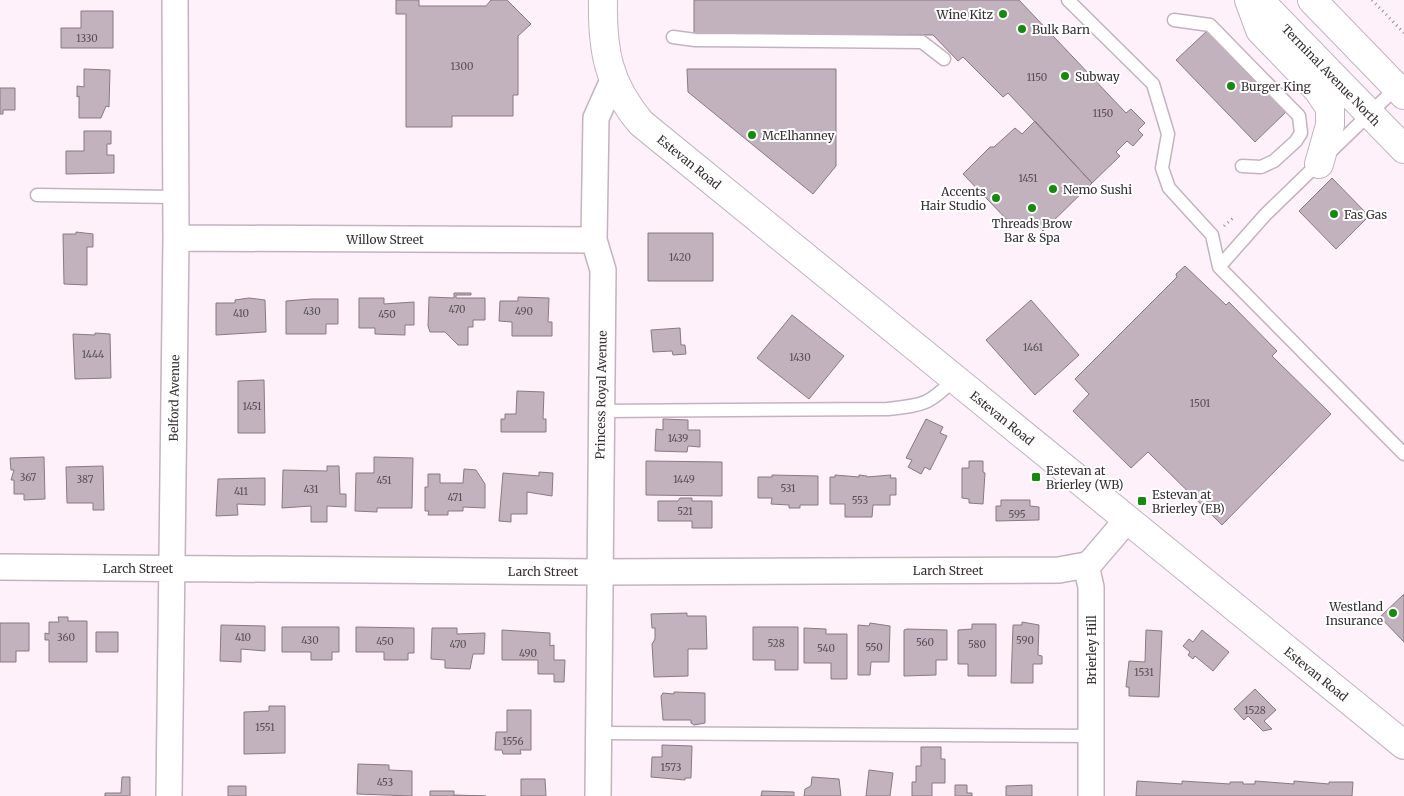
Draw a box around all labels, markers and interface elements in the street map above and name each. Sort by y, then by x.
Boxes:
place label: Wine Kitz [936,7,993,22]
marker: Wine Kitz [997,8,1009,20]
street label: Terminal Avenue North [1279,21,1383,129]
place label: Bulk Barn [1032,22,1090,37]
marker: Bulk Barn [1016,23,1028,35]
house number: 1330 [76,32,98,45]
house number: 1300 [451,60,473,73]
place label: Subway [1075,69,1120,84]
marker: Subway [1059,70,1071,82]
house number: 1150 [1027,71,1047,84]
place label: Burger King [1241,79,1312,94]
marker: Burger King [1225,80,1237,92]
house number: 1150 [1093,107,1113,120]
place label: McElhanney [762,128,835,143]
marker: McElhanney [746,129,758,141]
street label: Estevan Road [654,132,724,192]
house number: 1451 [1018,172,1038,185]
place label: Nemo Sushi [1063,182,1132,197]
marker: Nemo Sushi [1047,183,1059,195]
place label: Accents Hair Studio [921,184,986,213]
marker: Accents Hair Studio [990,192,1002,204]
marker: Threads Brow Bar & Spa [1026,202,1038,214]
place label: Fas Gas [1344,207,1387,222]
marker: Fas Gas [1328,208,1340,220]
place label: Threads Brow Bar & Spa [992,216,1073,245]
street label: Willow Street [345,232,424,247]
house number: 1420 [669,251,691,264]
house number: 470 [448,303,466,316]
house number: 430 [303,305,321,318]
house number: 490 [515,305,533,318]
house number: 410 [233,307,249,320]
house number: 450 [378,308,396,321]
street label: Princess Royal Avenue [592,330,610,460]
house number: 1461 [1023,341,1043,354]
house number: 1444 [82,348,104,361]
house number: 1430 [789,351,811,364]
street label: Belford Avenue [166,354,182,442]
street label: Estevan Road [967,388,1037,448]
house number: 1501 [1190,397,1211,410]
house number: 1451 [242,400,262,413]
house number: 1439 [668,432,688,445]
place label: Estevan at Brierley (WB) [1046,463,1123,492]
house number: 367 [20,471,37,484]
marker: Estevan at Brierley (WB) [1030,471,1042,483]
house number: 387 [76,473,94,486]
house number: 1449 [673,473,695,486]
house number: 451 [376,474,392,487]
house number: 531 [780,482,796,495]
house number: 431 [303,483,319,496]
house number: 411 [234,485,249,498]
place label: Estevan at Brierley (EB) [1152,487,1225,516]
house number: 471 [447,491,463,504]
house number: 553 [852,494,868,507]
marker: Estevan at Brierley (EB) [1136,495,1148,507]
house number: 521 [677,505,693,518]
house number: 595 [1008,508,1026,521]
street label: Larch Street [103,561,173,576]
street label: Larch Street [913,563,983,578]
street label: Larch Street [508,564,578,579]
place label: Westland Insurance [1326,599,1383,628]
marker: Westland Insurance [1387,607,1399,619]
street label: Brierley Hill [1084,615,1099,685]
house number: 360 [57,631,75,644]
house number: 410 [235,631,251,644]
house number: 430 [301,634,319,647]
house number: 590 [1016,634,1034,647]
house number: 450 [376,635,394,648]
house number: 560 [916,636,934,649]
house number: 528 [767,637,785,650]
house number: 470 [449,638,467,651]
house number: 580 [968,638,986,651]
house number: 550 [865,641,883,654]
house number: 540 [817,642,835,655]
street label: Estevan Road [1281,644,1351,704]
house number: 490 [519,647,537,660]
house number: 1531 [1134,666,1154,679]
house number: 1528 [1244,704,1266,717]
house number: 1551 [255,721,275,734]
house number: 1556 [502,735,524,748]
house number: 1573 [661,761,682,774]
house number: 453 [377,776,393,789]

